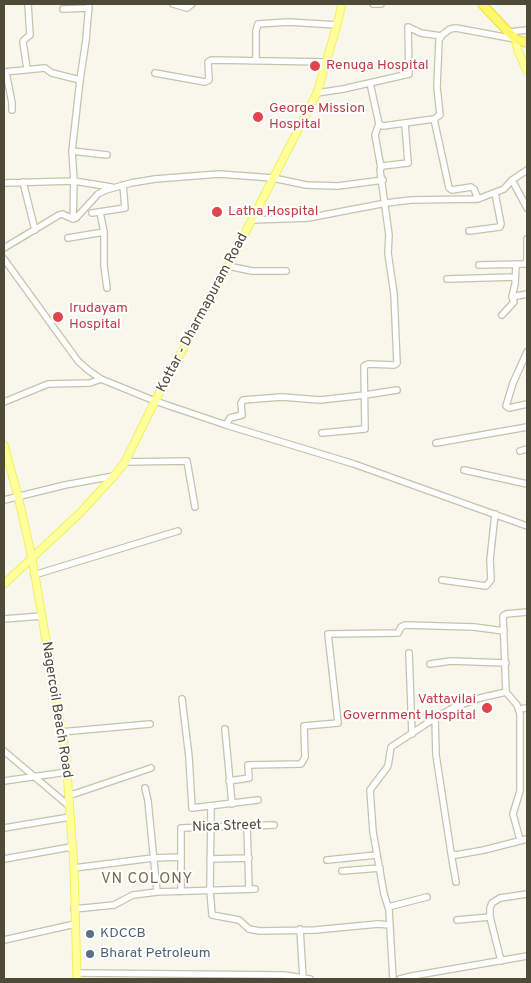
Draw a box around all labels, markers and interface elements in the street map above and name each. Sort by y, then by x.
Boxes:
place label: Renuga Hospital [326,58,429,74]
marker: Renuga Hospital [308,59,322,73]
place label: George Mission Hospital [269,101,365,134]
marker: George Mission Hospital [251,110,265,124]
place label: Latha Hospital [228,204,318,220]
marker: Latha Hospital [210,205,224,219]
street label: Kottar - Dharmapuram Road [154,230,252,396]
place label: Irudayam Hospital [69,301,128,334]
marker: Irudayam Hospital [51,310,65,324]
street label: Nagercoil Beach Road [37,641,75,779]
place label: Vattavilai Government Hospital [343,692,476,724]
marker: Vattavilai Government Hospital [480,701,494,715]
street label: Nica Street [192,817,262,837]
district label: VN COLONY [100,871,194,889]
place label: KDCCB [100,926,146,942]
marker: KDCCB [84,928,96,940]
place label: Bharat Petroleum [100,946,211,962]
marker: Bharat Petroleum [84,948,96,960]

